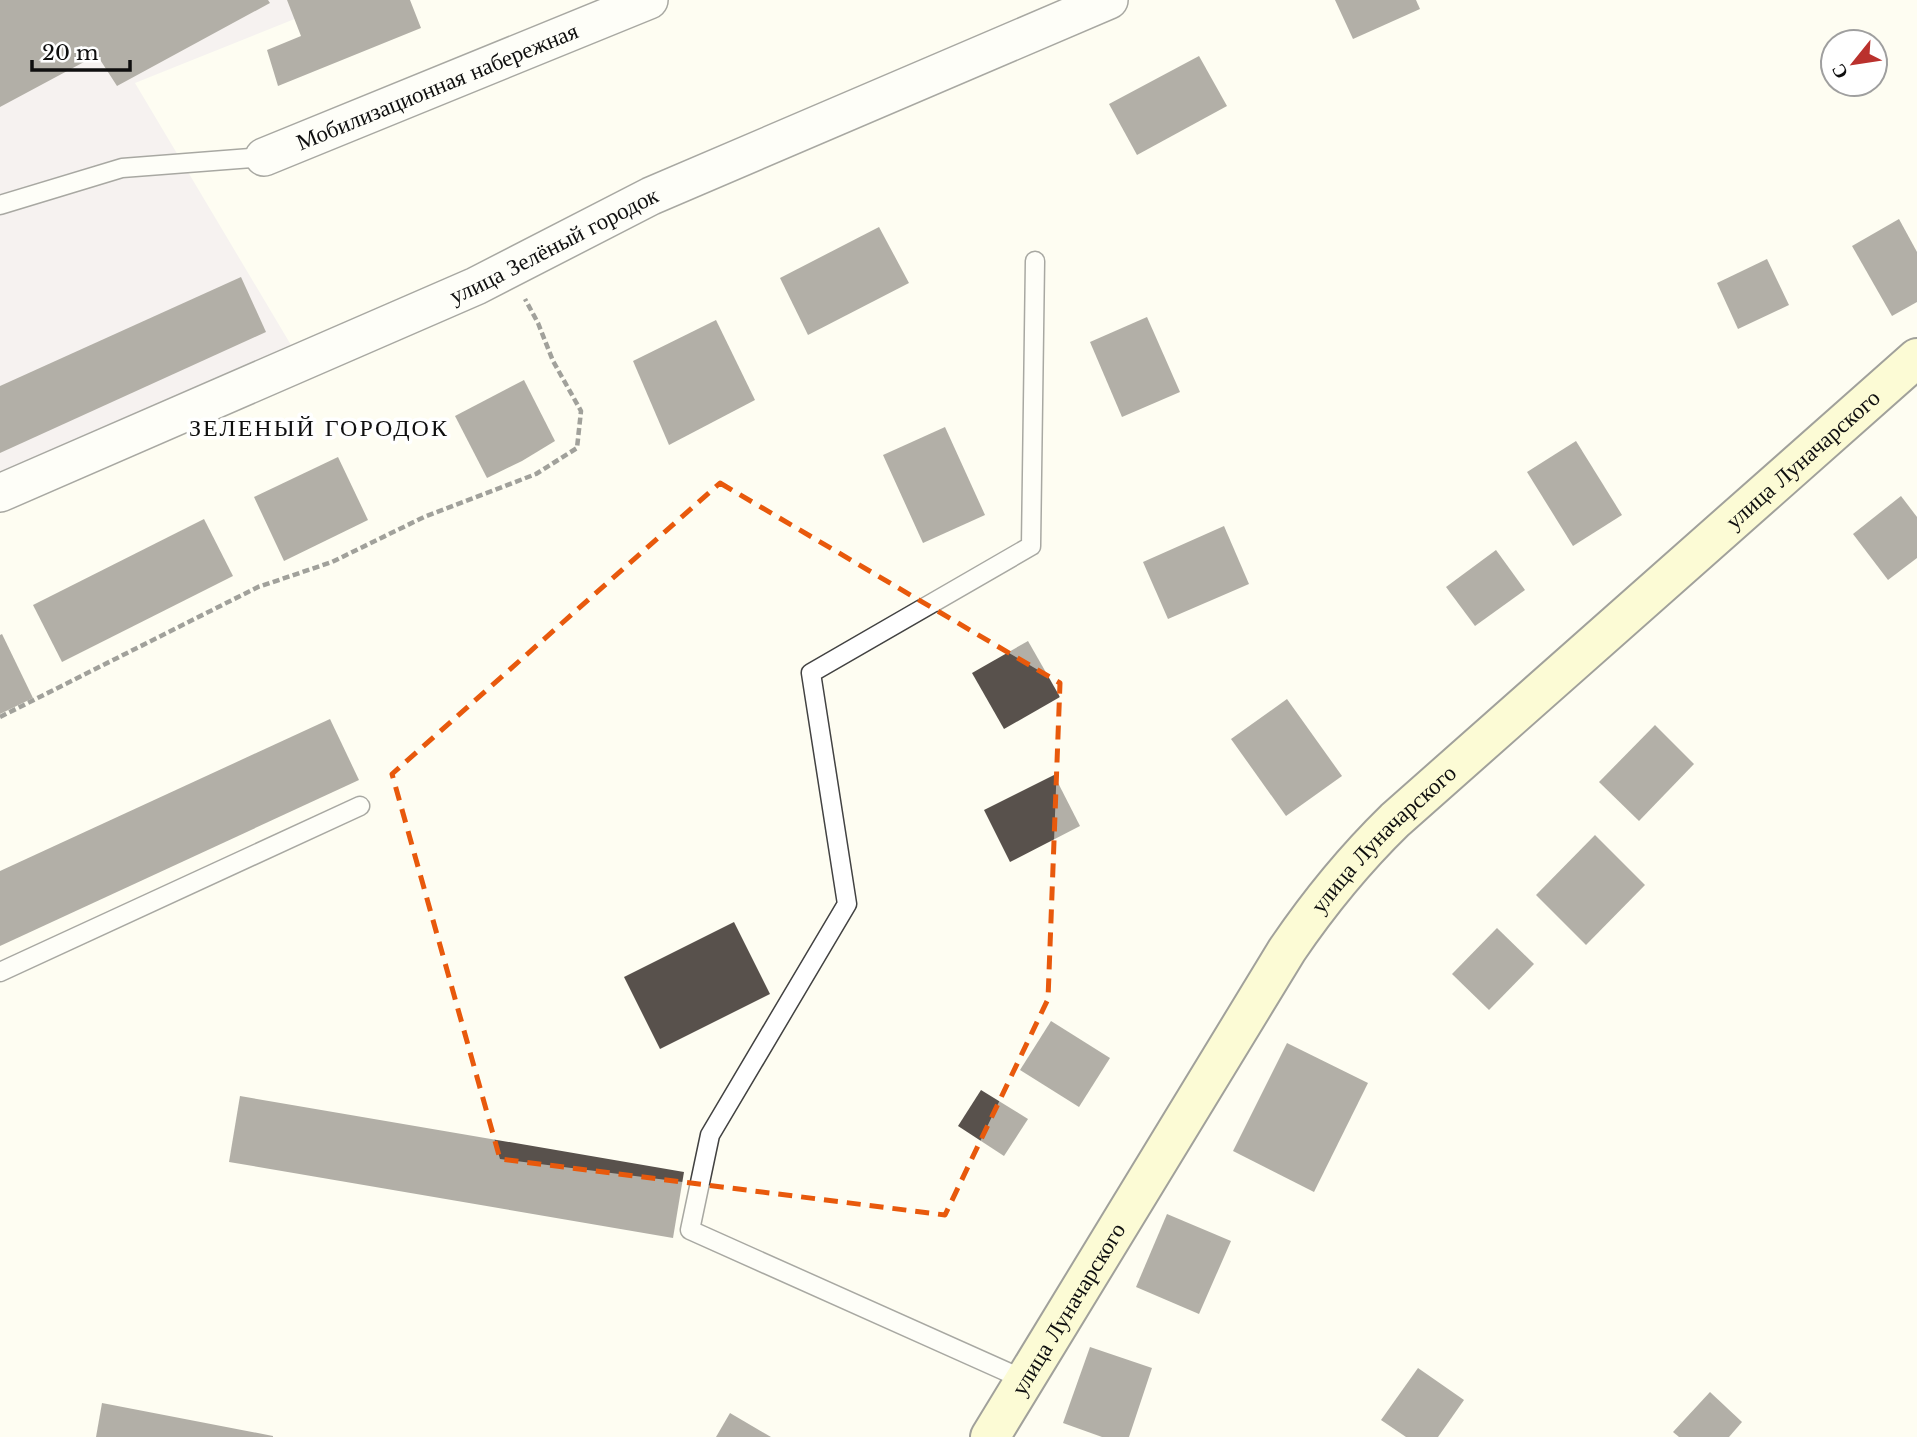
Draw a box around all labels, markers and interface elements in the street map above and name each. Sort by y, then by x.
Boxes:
street label: Мобилизационная набережная [292,16,582,156]
scale bar [32,28,130,72]
north arrow [1819,28,1889,98]
text: 20 m [42,40,99,66]
text: С [1826,60,1853,83]
street label: улица Зелёный городок [445,180,663,310]
street label: улица Луначарского [1720,383,1886,535]
district label: ЗЕЛЕНЫЙ ГОРОДОК [189,413,449,442]
street label: улица Луначарского [1305,759,1462,919]
street label: улица Луначарского [1005,1218,1131,1400]

